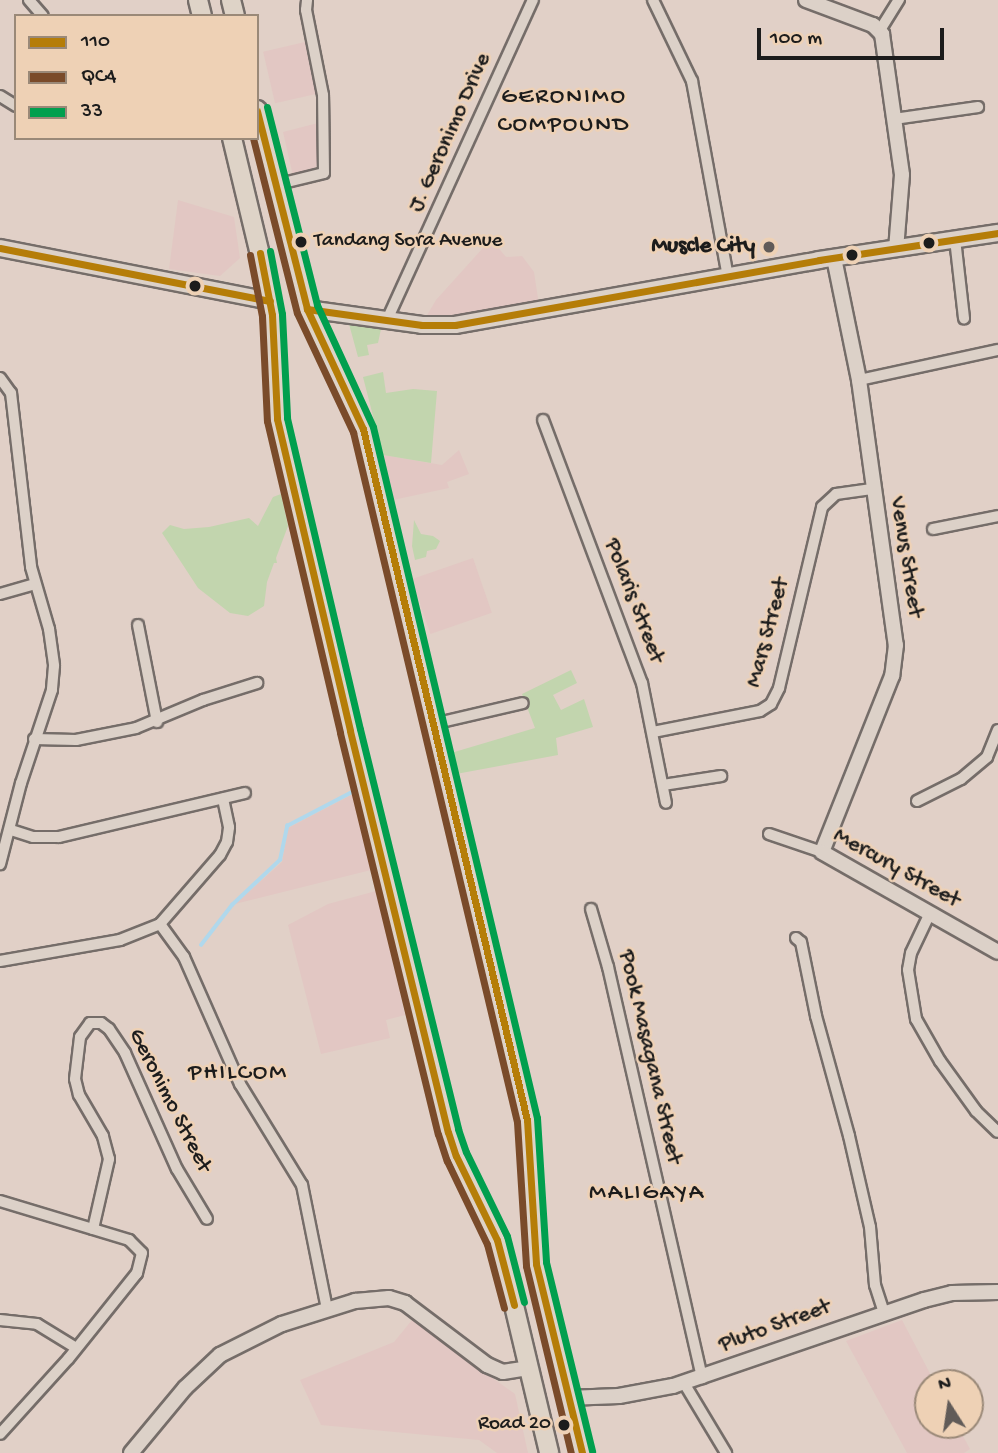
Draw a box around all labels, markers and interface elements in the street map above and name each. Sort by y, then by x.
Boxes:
legend [14,14,259,140]
scale bar [760,14,947,58]
text: 100 m [770,27,822,52]
text: 110 [81,30,110,55]
street label: J. Geronimo Drive [404,49,498,217]
text: QC4 [81,65,116,90]
district label: GERONIMO COMPOUND [499,84,629,140]
text: 33 [81,100,103,125]
place label: Tandang Sora Avenue [314,229,502,255]
place label: Muscle City [651,233,755,261]
marker: Tandang Sora Avenue [294,235,308,249]
unlabelled marker [922,236,936,250]
marker: Muscle City [761,239,777,255]
unlabelled marker [845,248,859,262]
unlabelled marker [188,279,202,293]
street label: Venus Street [882,495,928,619]
street label: Polaris Street [597,535,669,667]
street label: Mars Street [741,575,797,691]
street label: Mercury Street [828,823,964,915]
street label: Pook Masagana Street [611,947,687,1167]
street label: Geronimo Street [121,1025,217,1177]
district label: PHILCOM [189,1060,287,1088]
district label: MALIGAYA [590,1180,704,1208]
street label: Pluto Street [715,1294,835,1360]
north arrow [914,1369,984,1439]
text: N [936,1372,953,1397]
place label: Road 20 [478,1412,551,1438]
marker: Road 20 [557,1418,571,1432]

